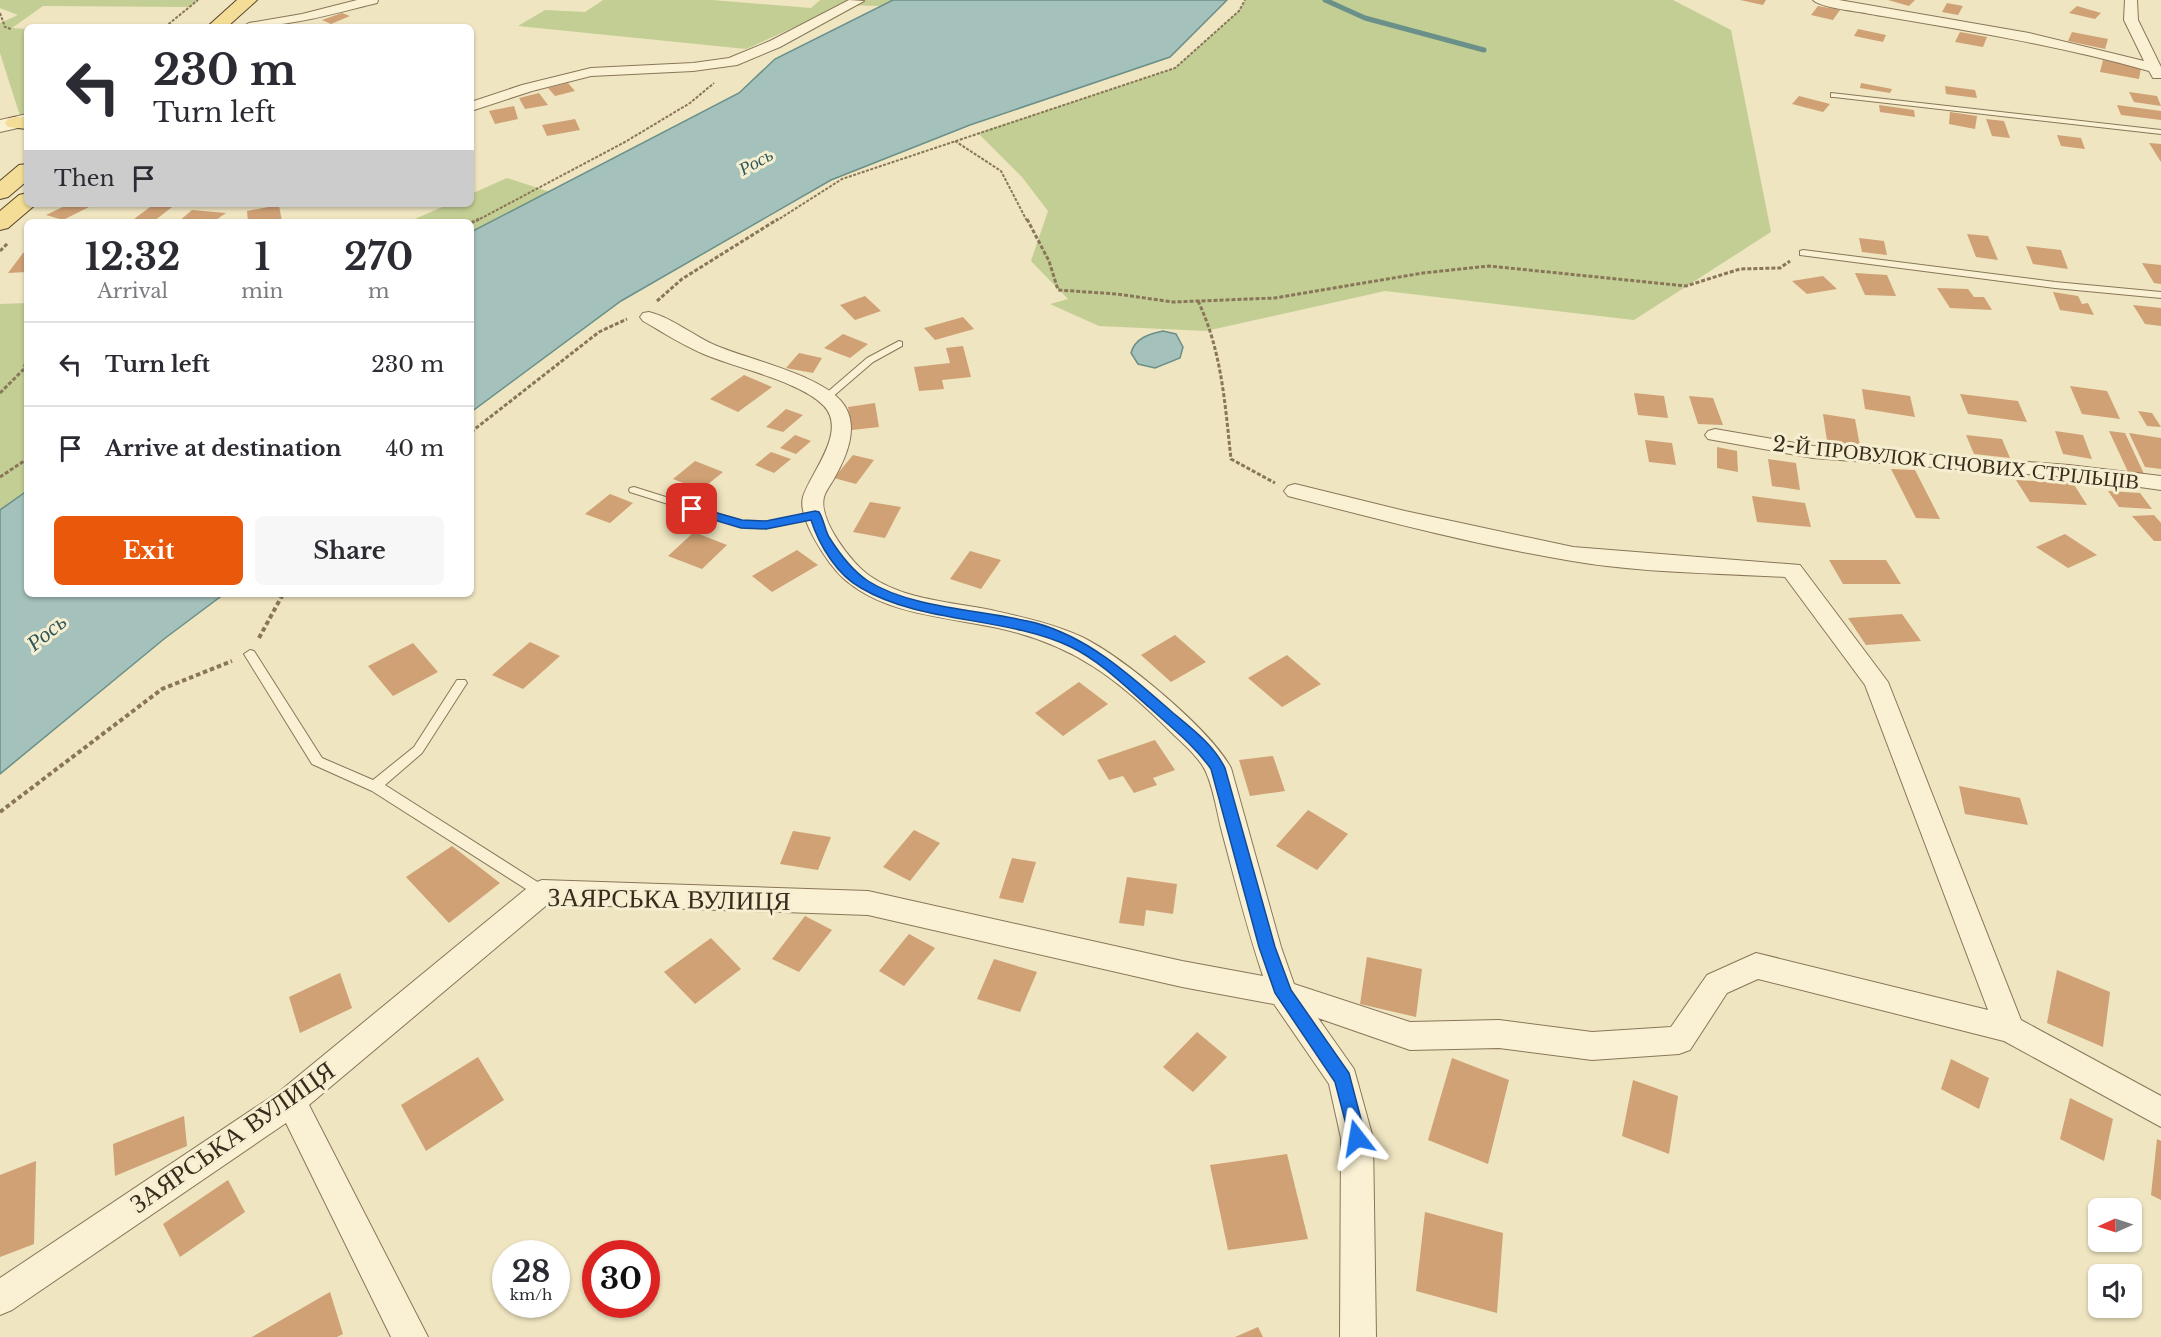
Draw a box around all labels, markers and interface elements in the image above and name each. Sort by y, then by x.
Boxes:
text: 230 m [153,44,296,96]
icon: left [54,48,132,126]
text: Turn left [153,96,276,129]
water label: Рось [734,144,777,181]
icon: arrive [127,162,160,195]
text: Then [54,165,115,192]
text: 12:32 [85,235,180,280]
text: 1 [254,235,270,280]
text: 270 [344,235,413,280]
text: Arrival [97,279,168,303]
text: min [241,279,283,303]
text: m [368,279,389,303]
icon: left [54,348,87,381]
text: Turn left [105,351,210,378]
text: 230 m [371,351,444,378]
street label: 2-Й ПРОВУЛОК СІЧОВИХ СТРІЛЬЦІВ [1771,431,2141,495]
icon: arrive [54,432,87,465]
text: Arrive at destination [105,435,342,462]
text: 40 m [386,435,444,462]
pin [666,483,717,534]
icon: arrive [675,492,708,525]
button: Exit [54,516,243,585]
button: Share [255,516,444,585]
water label: Рось [20,608,72,657]
street label: ЗАЯРСЬКА ВУЛИЦЯ [547,881,791,917]
street label: ЗАЯРСЬКА ВУЛИЦЯ [123,1054,341,1220]
position arrow [1325,1106,1389,1170]
north arrow [2088,1198,2142,1252]
map controls [2088,1198,2142,1318]
speed limit sign: 30 [582,1240,660,1318]
text: 28 [512,1253,550,1290]
button: sound [2088,1264,2142,1318]
text: km/h [510,1285,552,1304]

